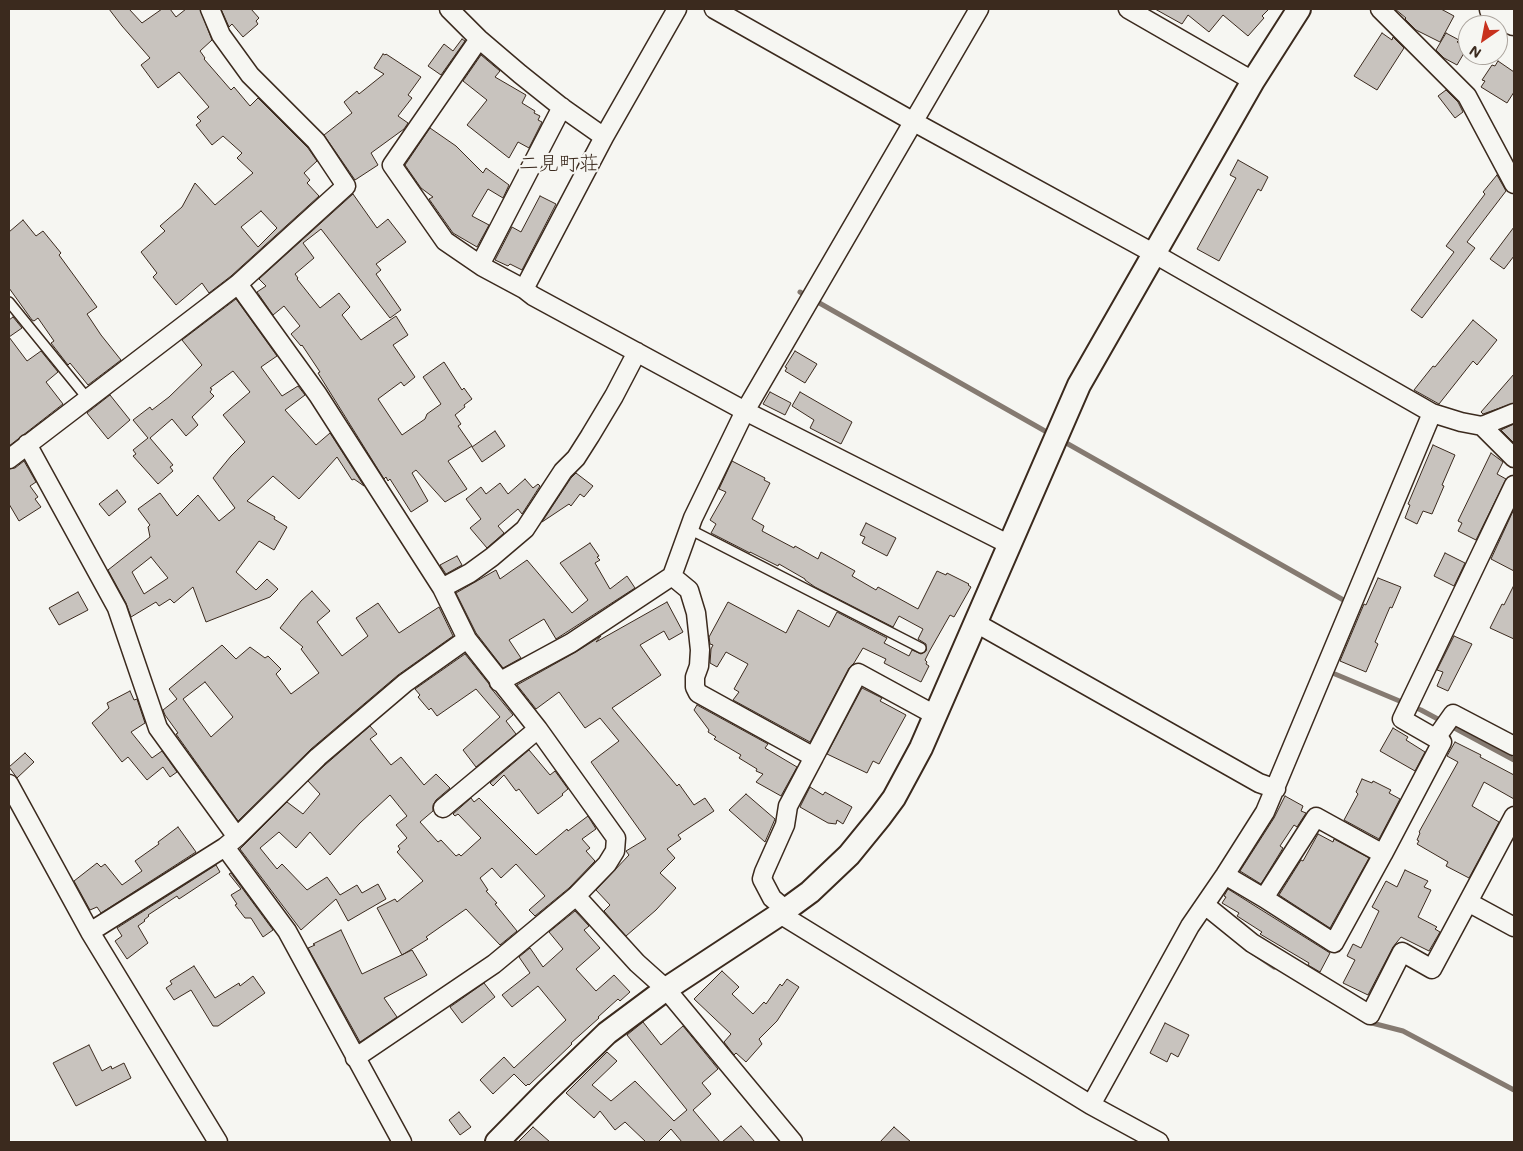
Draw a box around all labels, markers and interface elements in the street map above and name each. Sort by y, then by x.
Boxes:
north arrow [1458,15,1508,65]
text: N [1465,41,1485,63]
district label: 二見町荘 [519,152,599,176]

